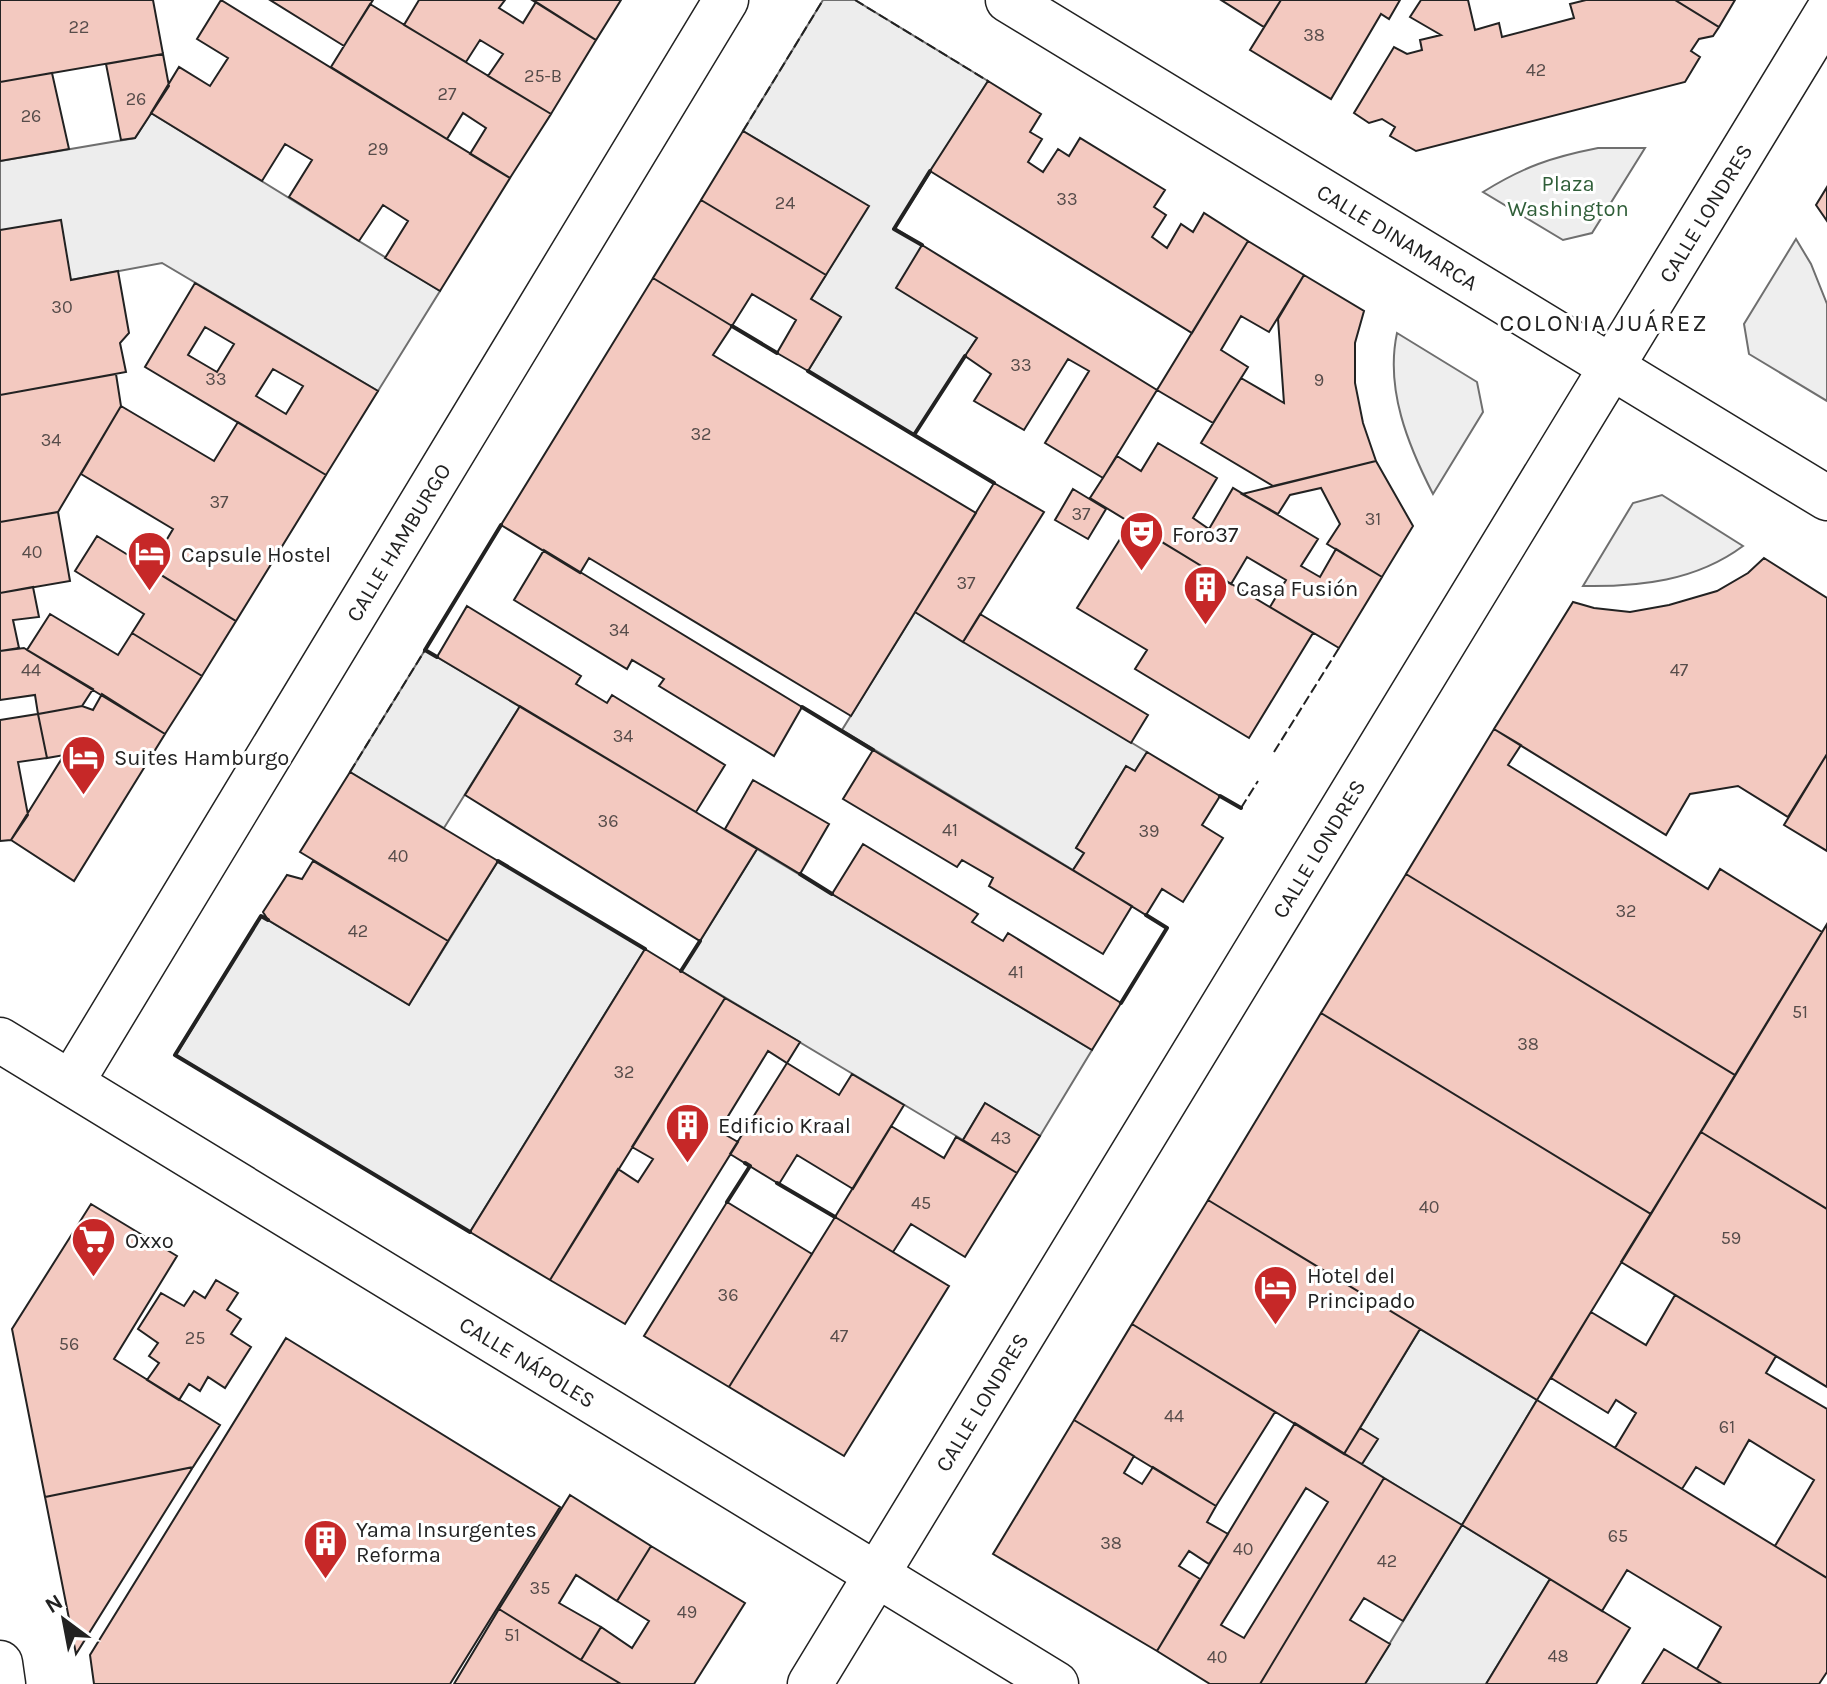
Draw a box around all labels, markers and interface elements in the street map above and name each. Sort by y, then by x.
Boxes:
house number: 22 [69,16,89,38]
house number: 38 [1303,24,1325,46]
house number: 42 [1526,59,1546,81]
house number: 25-B [524,65,562,87]
house number: 27 [438,83,457,105]
house number: 26 [126,88,146,110]
house number: 26 [21,105,41,127]
house number: 29 [368,138,388,160]
street label: CALLE LONDRES [1654,139,1758,288]
park label: Plaza Washington [1507,171,1629,222]
street label: CALLE DINAMARCA [1312,179,1483,297]
house number: 33 [1056,188,1078,210]
house number: 24 [775,192,795,214]
house number: 30 [51,296,73,318]
district label: COLONIA JUÁREZ [1499,308,1709,337]
house number: 33 [1010,354,1032,376]
house number: 33 [205,368,227,390]
house number: 9 [1314,369,1324,391]
house number: 32 [690,423,712,445]
house number: 34 [41,429,61,451]
street label: CALLE HAMBURGO [341,459,457,627]
house number: 37 [209,491,229,513]
house number: 37 [1071,503,1091,525]
house number: 31 [1365,508,1381,530]
theatre icon: Foro37 [1117,510,1165,573]
place label: Foro37 [1172,522,1238,548]
hotel icon: Capsule Hostel [126,530,174,593]
house number: 40 [22,541,42,563]
place label: Capsule Hostel [181,542,331,568]
building icon: Casa Fusión [1181,564,1229,627]
house number: 37 [956,572,976,594]
place label: Casa Fusión [1236,576,1358,602]
house number: 34 [609,619,629,641]
house number: 44 [21,659,41,681]
house number: 47 [1670,659,1689,681]
house number: 34 [613,725,633,747]
hotel icon: Suites Hamburgo [59,733,107,796]
place label: Suites Hamburgo [114,745,289,771]
street label: CALLE LONDRES [1267,775,1371,923]
house number: 36 [598,810,618,832]
house number: 41 [942,819,958,841]
house number: 39 [1138,820,1160,842]
house number: 40 [388,845,408,867]
house number: 32 [1615,900,1637,922]
house number: 42 [348,920,368,942]
house number: 41 [1008,961,1024,983]
house number: 51 [1792,1001,1808,1023]
house number: 38 [1517,1033,1539,1055]
house number: 32 [613,1061,635,1083]
building icon: Edificio Kraal [663,1101,711,1164]
place label: Edificio Kraal [718,1113,851,1139]
house number: 43 [991,1127,1011,1149]
house number: 45 [911,1192,931,1214]
house number: 40 [1419,1196,1439,1218]
supermarket icon: Oxxo [70,1216,118,1279]
house number: 59 [1721,1227,1741,1249]
place label: Oxxo [125,1228,174,1254]
place label: Hotel del Principado [1307,1263,1415,1314]
hotel icon: Hotel del Principado [1252,1264,1300,1327]
house number: 36 [718,1284,738,1306]
street label: CALLE NÁPOLES [454,1311,600,1414]
house number: 47 [830,1325,849,1347]
house number: 25 [185,1327,205,1349]
street label: CALLE LONDRES [930,1329,1034,1477]
house number: 56 [59,1333,79,1355]
house number: 44 [1164,1405,1184,1427]
house number: 61 [1719,1416,1735,1438]
place label: Yama Insurgentes Reforma [356,1517,537,1568]
building icon: Yama Insurgentes Reforma [301,1518,349,1581]
house number: 65 [1608,1525,1628,1547]
house number: 38 [1100,1532,1122,1554]
house number: 40 [1233,1538,1253,1560]
house number: 42 [1377,1550,1397,1572]
house number: 35 [530,1577,550,1599]
north arrow [24,1580,104,1660]
text: N [40,1589,68,1619]
house number: 49 [677,1601,697,1623]
house number: 51 [504,1624,520,1646]
house number: 48 [1547,1645,1569,1667]
house number: 40 [1207,1646,1227,1668]

